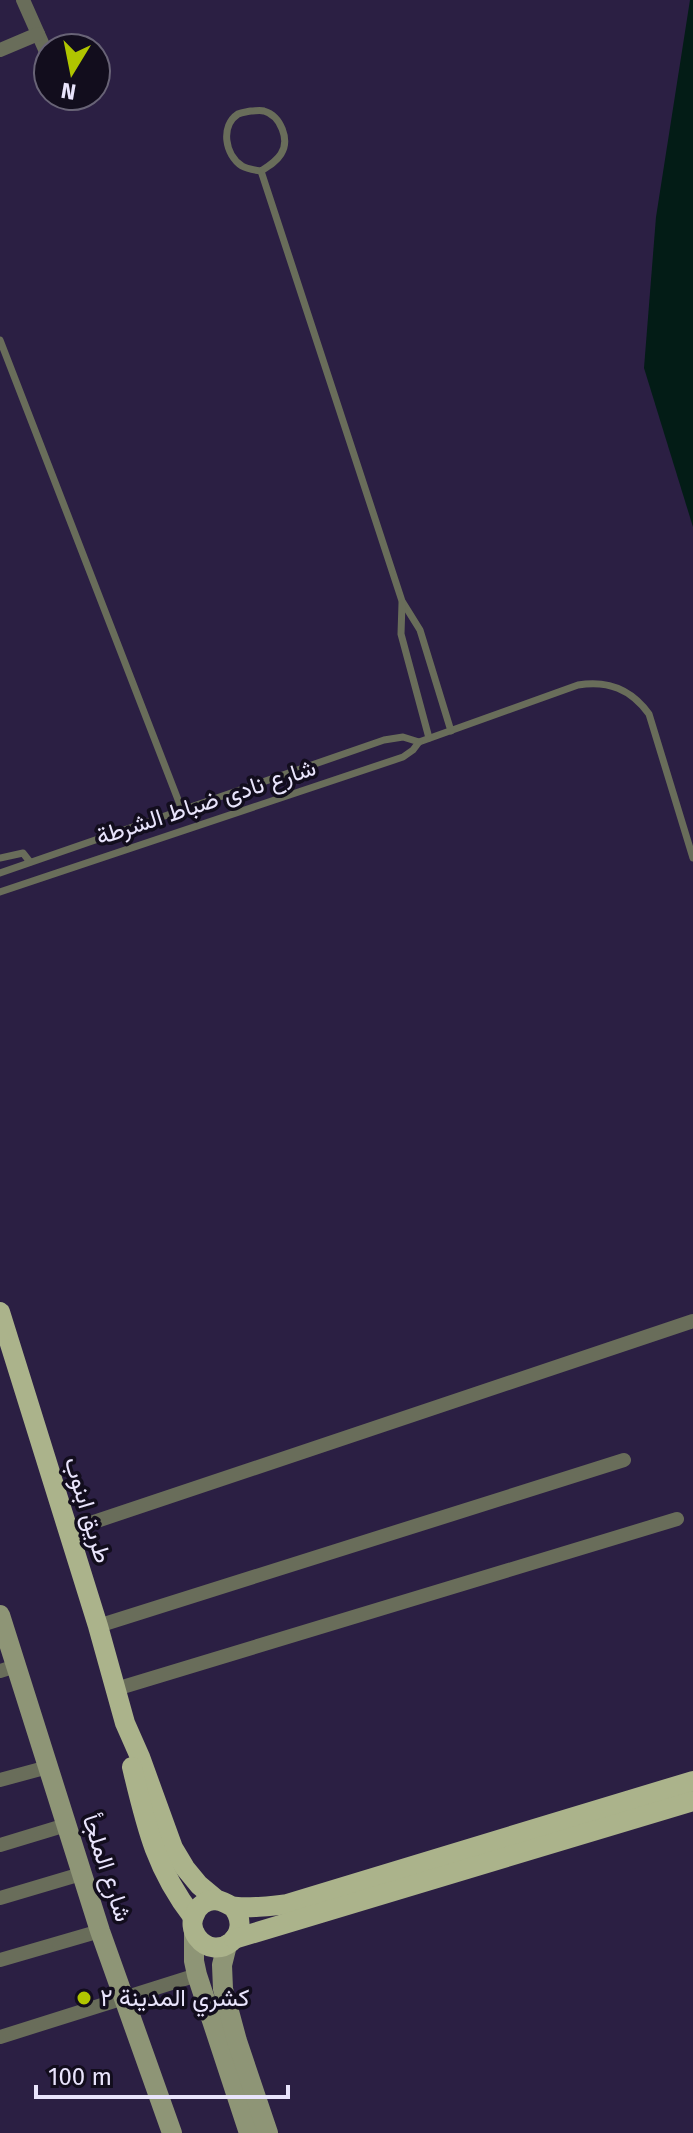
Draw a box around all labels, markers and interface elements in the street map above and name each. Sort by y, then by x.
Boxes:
north arrow [32,32,112,112]
text: N [59,77,78,106]
street label: شارع نادى ضباط الشرطة [93,753,320,853]
street label: طريق ابنوب [58,1453,117,1567]
street label: شارع الملجأ [75,1811,137,1926]
place label: كشري المدينة ٢ [100,1984,249,2017]
marker: كشري المدينة ٢ [75,1989,93,2007]
scale bar [36,2049,288,2099]
text: 100 m [48,2063,112,2091]

